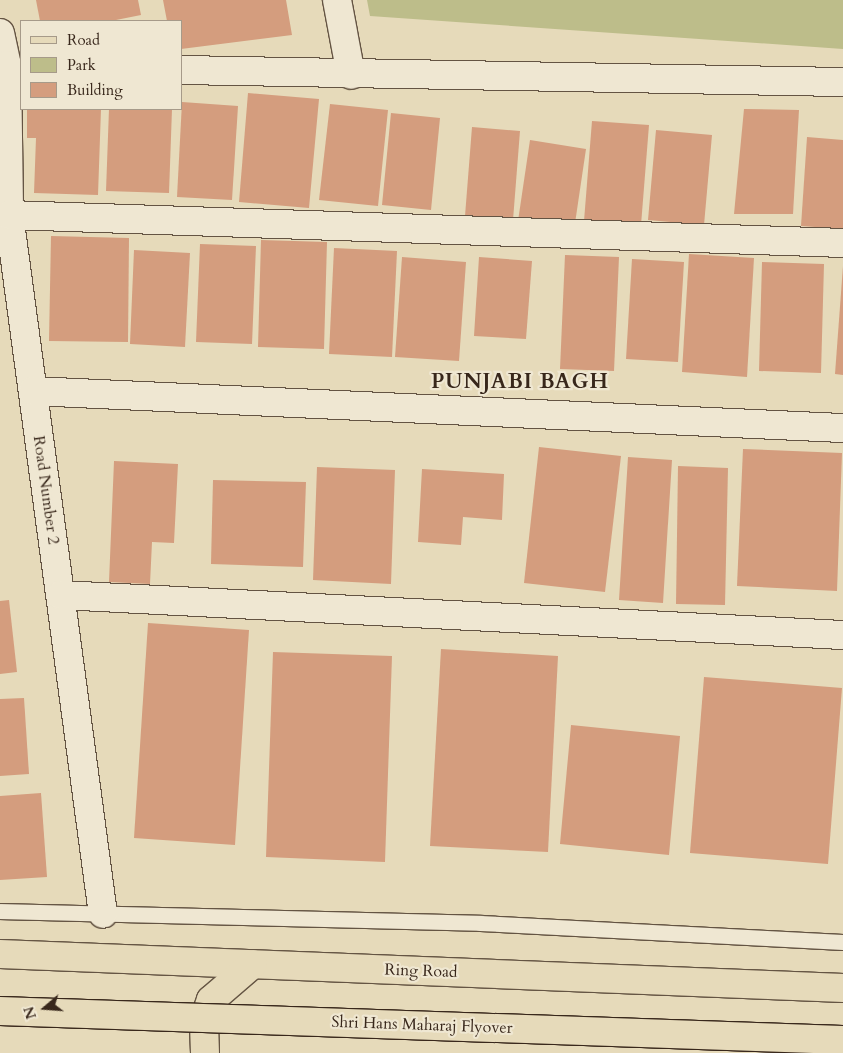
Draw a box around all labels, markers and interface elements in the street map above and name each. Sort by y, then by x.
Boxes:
legend [20,20,182,110]
text: Road [67,30,100,50]
text: Park [67,55,96,75]
text: Building [67,80,123,100]
district label: PUNJABI BAGH [429,369,611,395]
street label: Road Number 2 [29,434,63,546]
street label: Ring Road [384,960,458,982]
north arrow [20,983,70,1033]
text: N [19,1004,41,1022]
street label: Shri Hans Maharaj Flyover [331,1012,513,1038]

